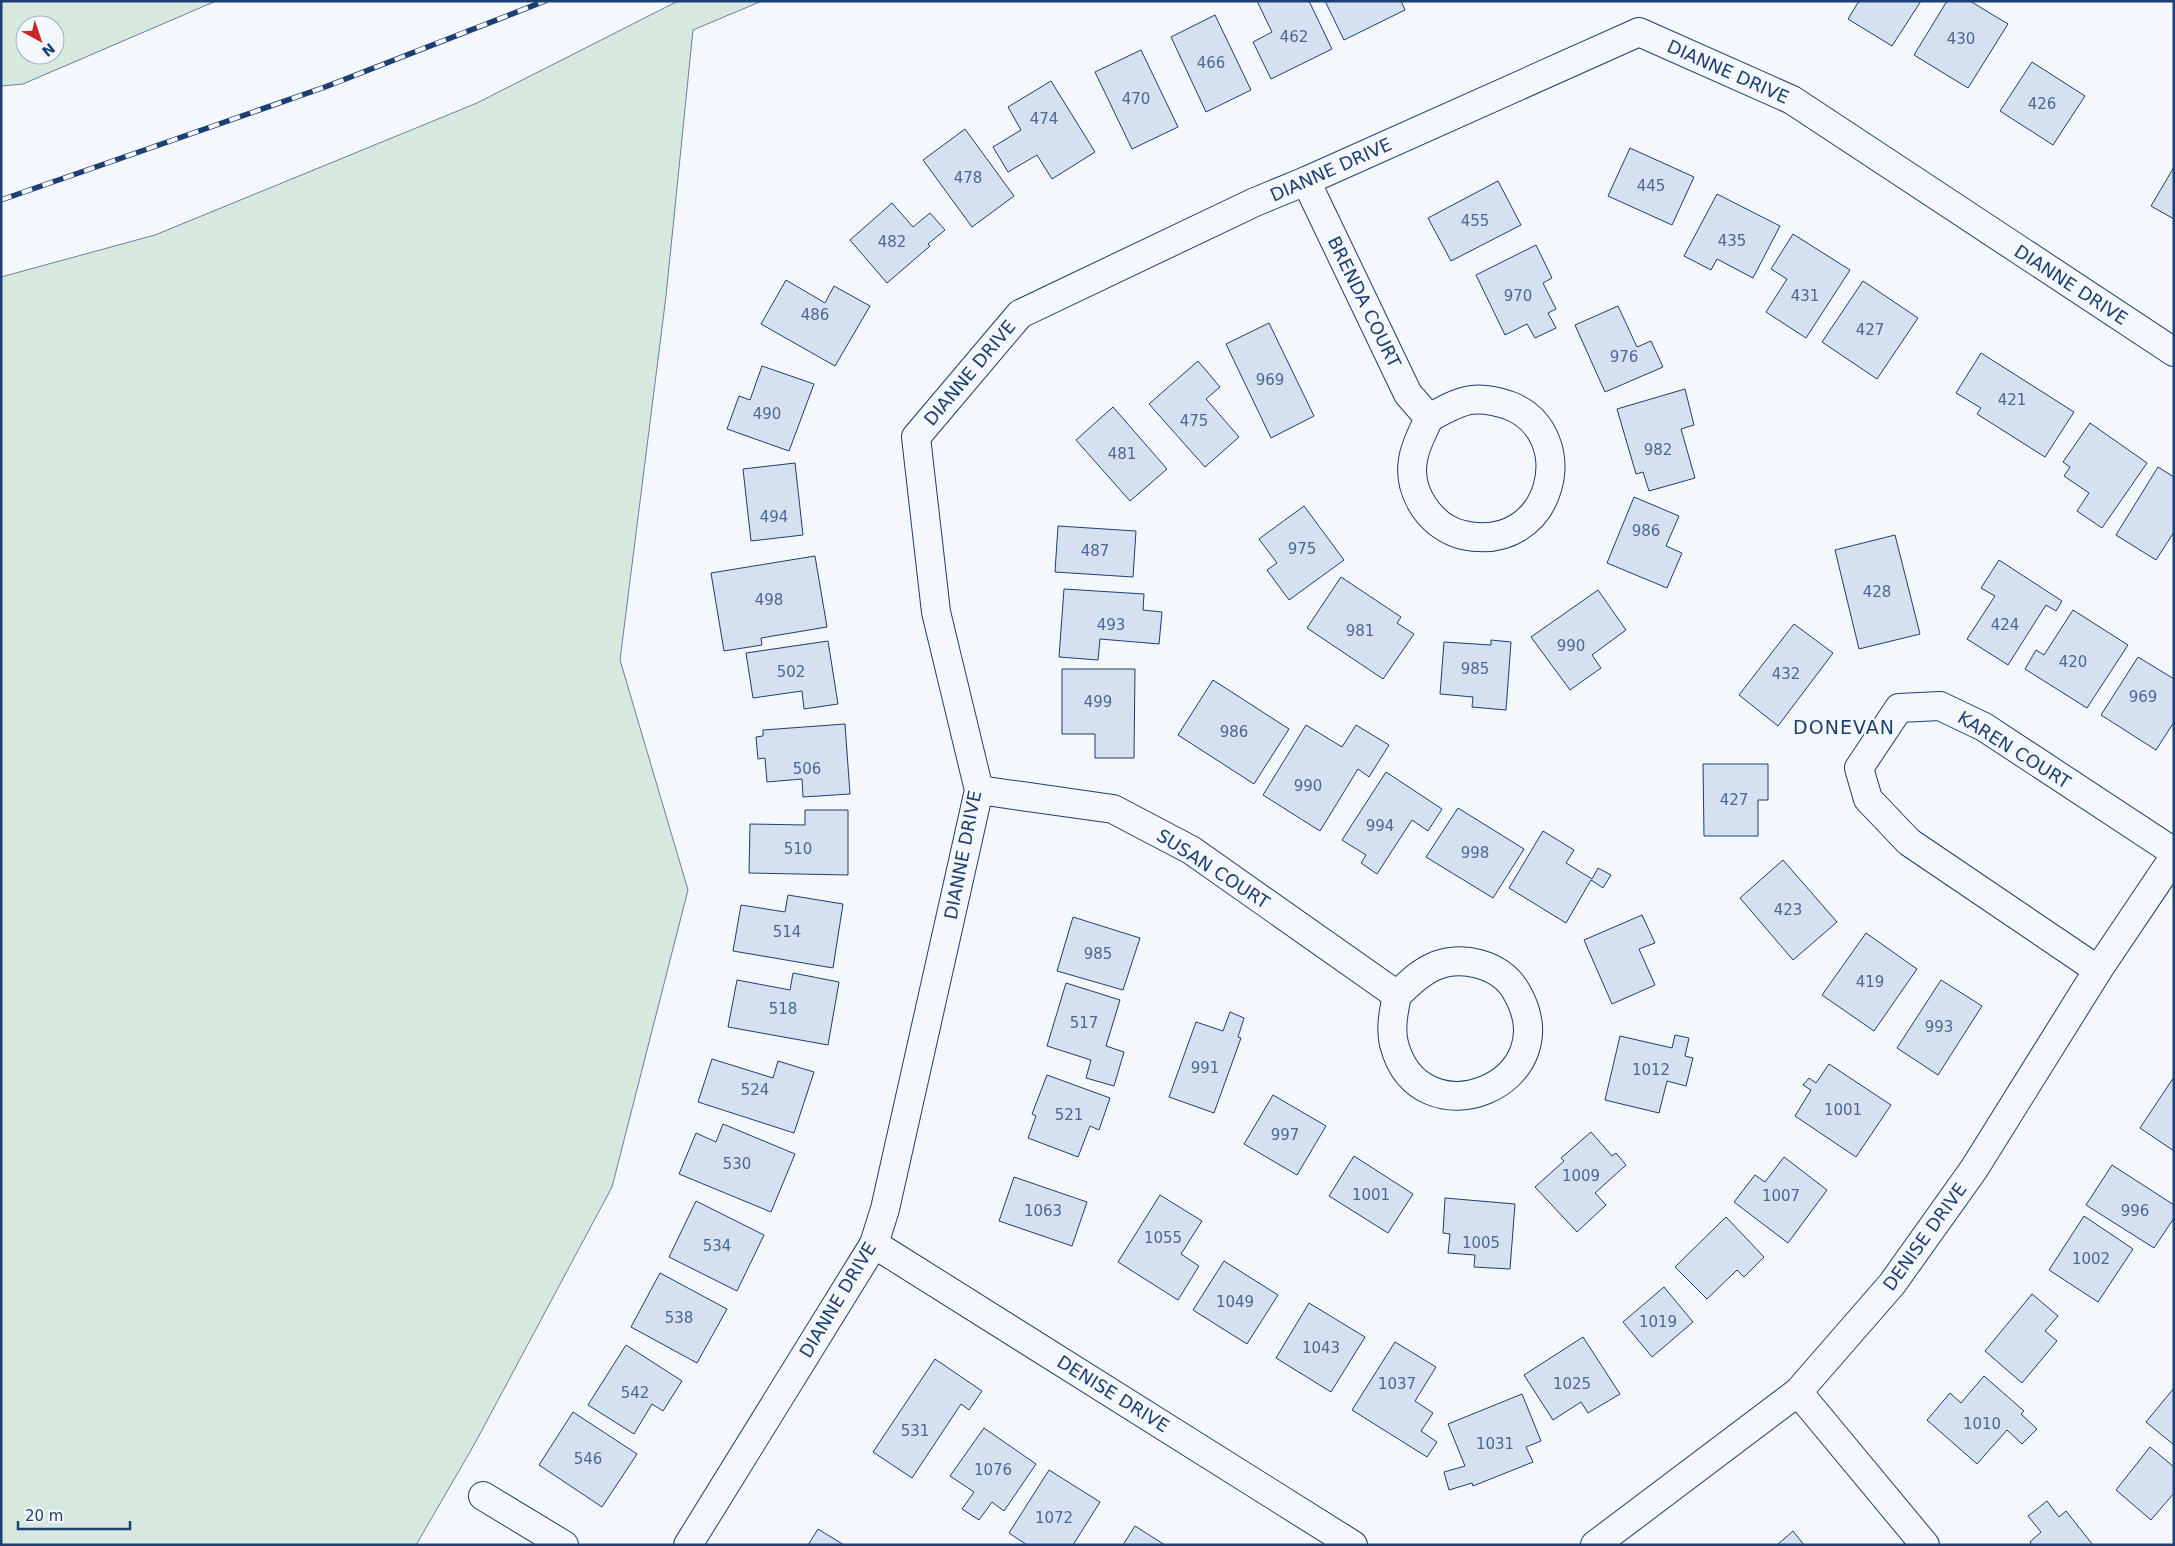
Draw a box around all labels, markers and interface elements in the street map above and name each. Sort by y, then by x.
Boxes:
north arrow [15,15,65,65]
house number: 462 [1280,28,1308,46]
house number: 430 [1947,30,1975,48]
street label: DIANNE DRIVE [1664,35,1792,108]
text: N [39,40,58,60]
house number: 466 [1197,54,1225,72]
house number: 470 [1122,90,1150,108]
house number: 426 [2028,95,2056,113]
house number: 474 [1030,110,1058,128]
street label: DIANNE DRIVE [1267,133,1395,206]
house number: 478 [954,169,982,187]
house number: 445 [1637,177,1665,195]
house number: 455 [1461,212,1489,230]
house number: 435 [1718,232,1746,250]
house number: 482 [878,233,906,251]
street label: BRENDA COURT [1324,233,1406,372]
street label: DIANNE DRIVE [2011,240,2132,329]
house number: 970 [1504,287,1532,305]
house number: 431 [1791,287,1819,305]
house number: 486 [801,306,829,324]
street label: DIANNE DRIVE [920,316,1020,430]
house number: 427 [1856,321,1884,339]
house number: 976 [1610,348,1638,366]
house number: 969 [1256,371,1284,389]
house number: 421 [1998,391,2026,409]
house number: 490 [753,405,781,423]
house number: 475 [1180,412,1208,430]
house number: 982 [1644,441,1672,459]
house number: 481 [1108,445,1136,463]
house number: 494 [760,508,788,526]
house number: 986 [1632,522,1660,540]
house number: 975 [1288,540,1316,558]
house number: 487 [1081,542,1109,560]
house number: 428 [1863,583,1891,601]
house number: 498 [755,591,783,609]
house number: 493 [1097,616,1125,634]
house number: 424 [1991,616,2019,634]
house number: 981 [1346,622,1374,640]
house number: 990 [1557,637,1585,655]
house number: 420 [2059,653,2087,671]
house number: 985 [1461,660,1489,678]
house number: 502 [777,663,805,681]
house number: 432 [1772,665,1800,683]
house number: 969 [2129,688,2157,706]
house number: 499 [1084,693,1112,711]
street label: KAREN COURT [1954,706,2075,793]
district label: DONEVAN [1793,716,1895,738]
house number: 986 [1220,723,1248,741]
house number: 506 [793,760,821,778]
house number: 990 [1294,777,1322,795]
street label: DIANNE DRIVE [940,789,985,921]
house number: 427 [1720,791,1748,809]
house number: 994 [1366,817,1394,835]
street label: SUSAN COURT [1153,824,1274,913]
house number: 510 [784,840,812,858]
house number: 998 [1461,844,1489,862]
house number: 423 [1774,901,1802,919]
house number: 514 [773,923,801,941]
house number: 985 [1084,945,1112,963]
house number: 419 [1856,973,1884,991]
house number: 518 [769,1000,797,1018]
house number: 517 [1070,1014,1098,1032]
house number: 993 [1925,1018,1953,1036]
house number: 991 [1191,1059,1219,1077]
house number: 1012 [1632,1061,1670,1079]
house number: 524 [741,1081,769,1099]
house number: 1001 [1824,1101,1862,1119]
house number: 521 [1055,1106,1083,1124]
house number: 997 [1271,1126,1299,1144]
house number: 530 [723,1155,751,1173]
house number: 1009 [1562,1167,1600,1185]
street label: DENISE DRIVE [1879,1179,1971,1295]
house number: 1001 [1352,1186,1390,1204]
house number: 1007 [1762,1187,1800,1205]
house number: 1063 [1024,1202,1062,1220]
house number: 996 [2121,1202,2149,1220]
house number: 1055 [1144,1229,1182,1247]
house number: 1005 [1462,1234,1500,1252]
house number: 534 [703,1237,731,1255]
street label: DIANNE DRIVE [795,1238,880,1361]
house number: 1002 [2072,1250,2110,1268]
house number: 1049 [1216,1293,1254,1311]
house number: 538 [665,1309,693,1327]
house number: 1019 [1639,1313,1677,1331]
house number: 1043 [1302,1339,1340,1357]
street label: DENISE DRIVE [1053,1351,1173,1436]
house number: 1037 [1378,1375,1416,1393]
house number: 1025 [1553,1375,1591,1393]
house number: 542 [621,1384,649,1402]
house number: 1010 [1963,1415,2001,1433]
house number: 531 [901,1422,929,1440]
house number: 1031 [1476,1435,1514,1453]
house number: 546 [574,1450,602,1468]
house number: 1076 [974,1461,1012,1479]
scale bar [18,1498,130,1530]
text: 20 m [25,1507,63,1525]
house number: 1072 [1035,1509,1073,1527]

